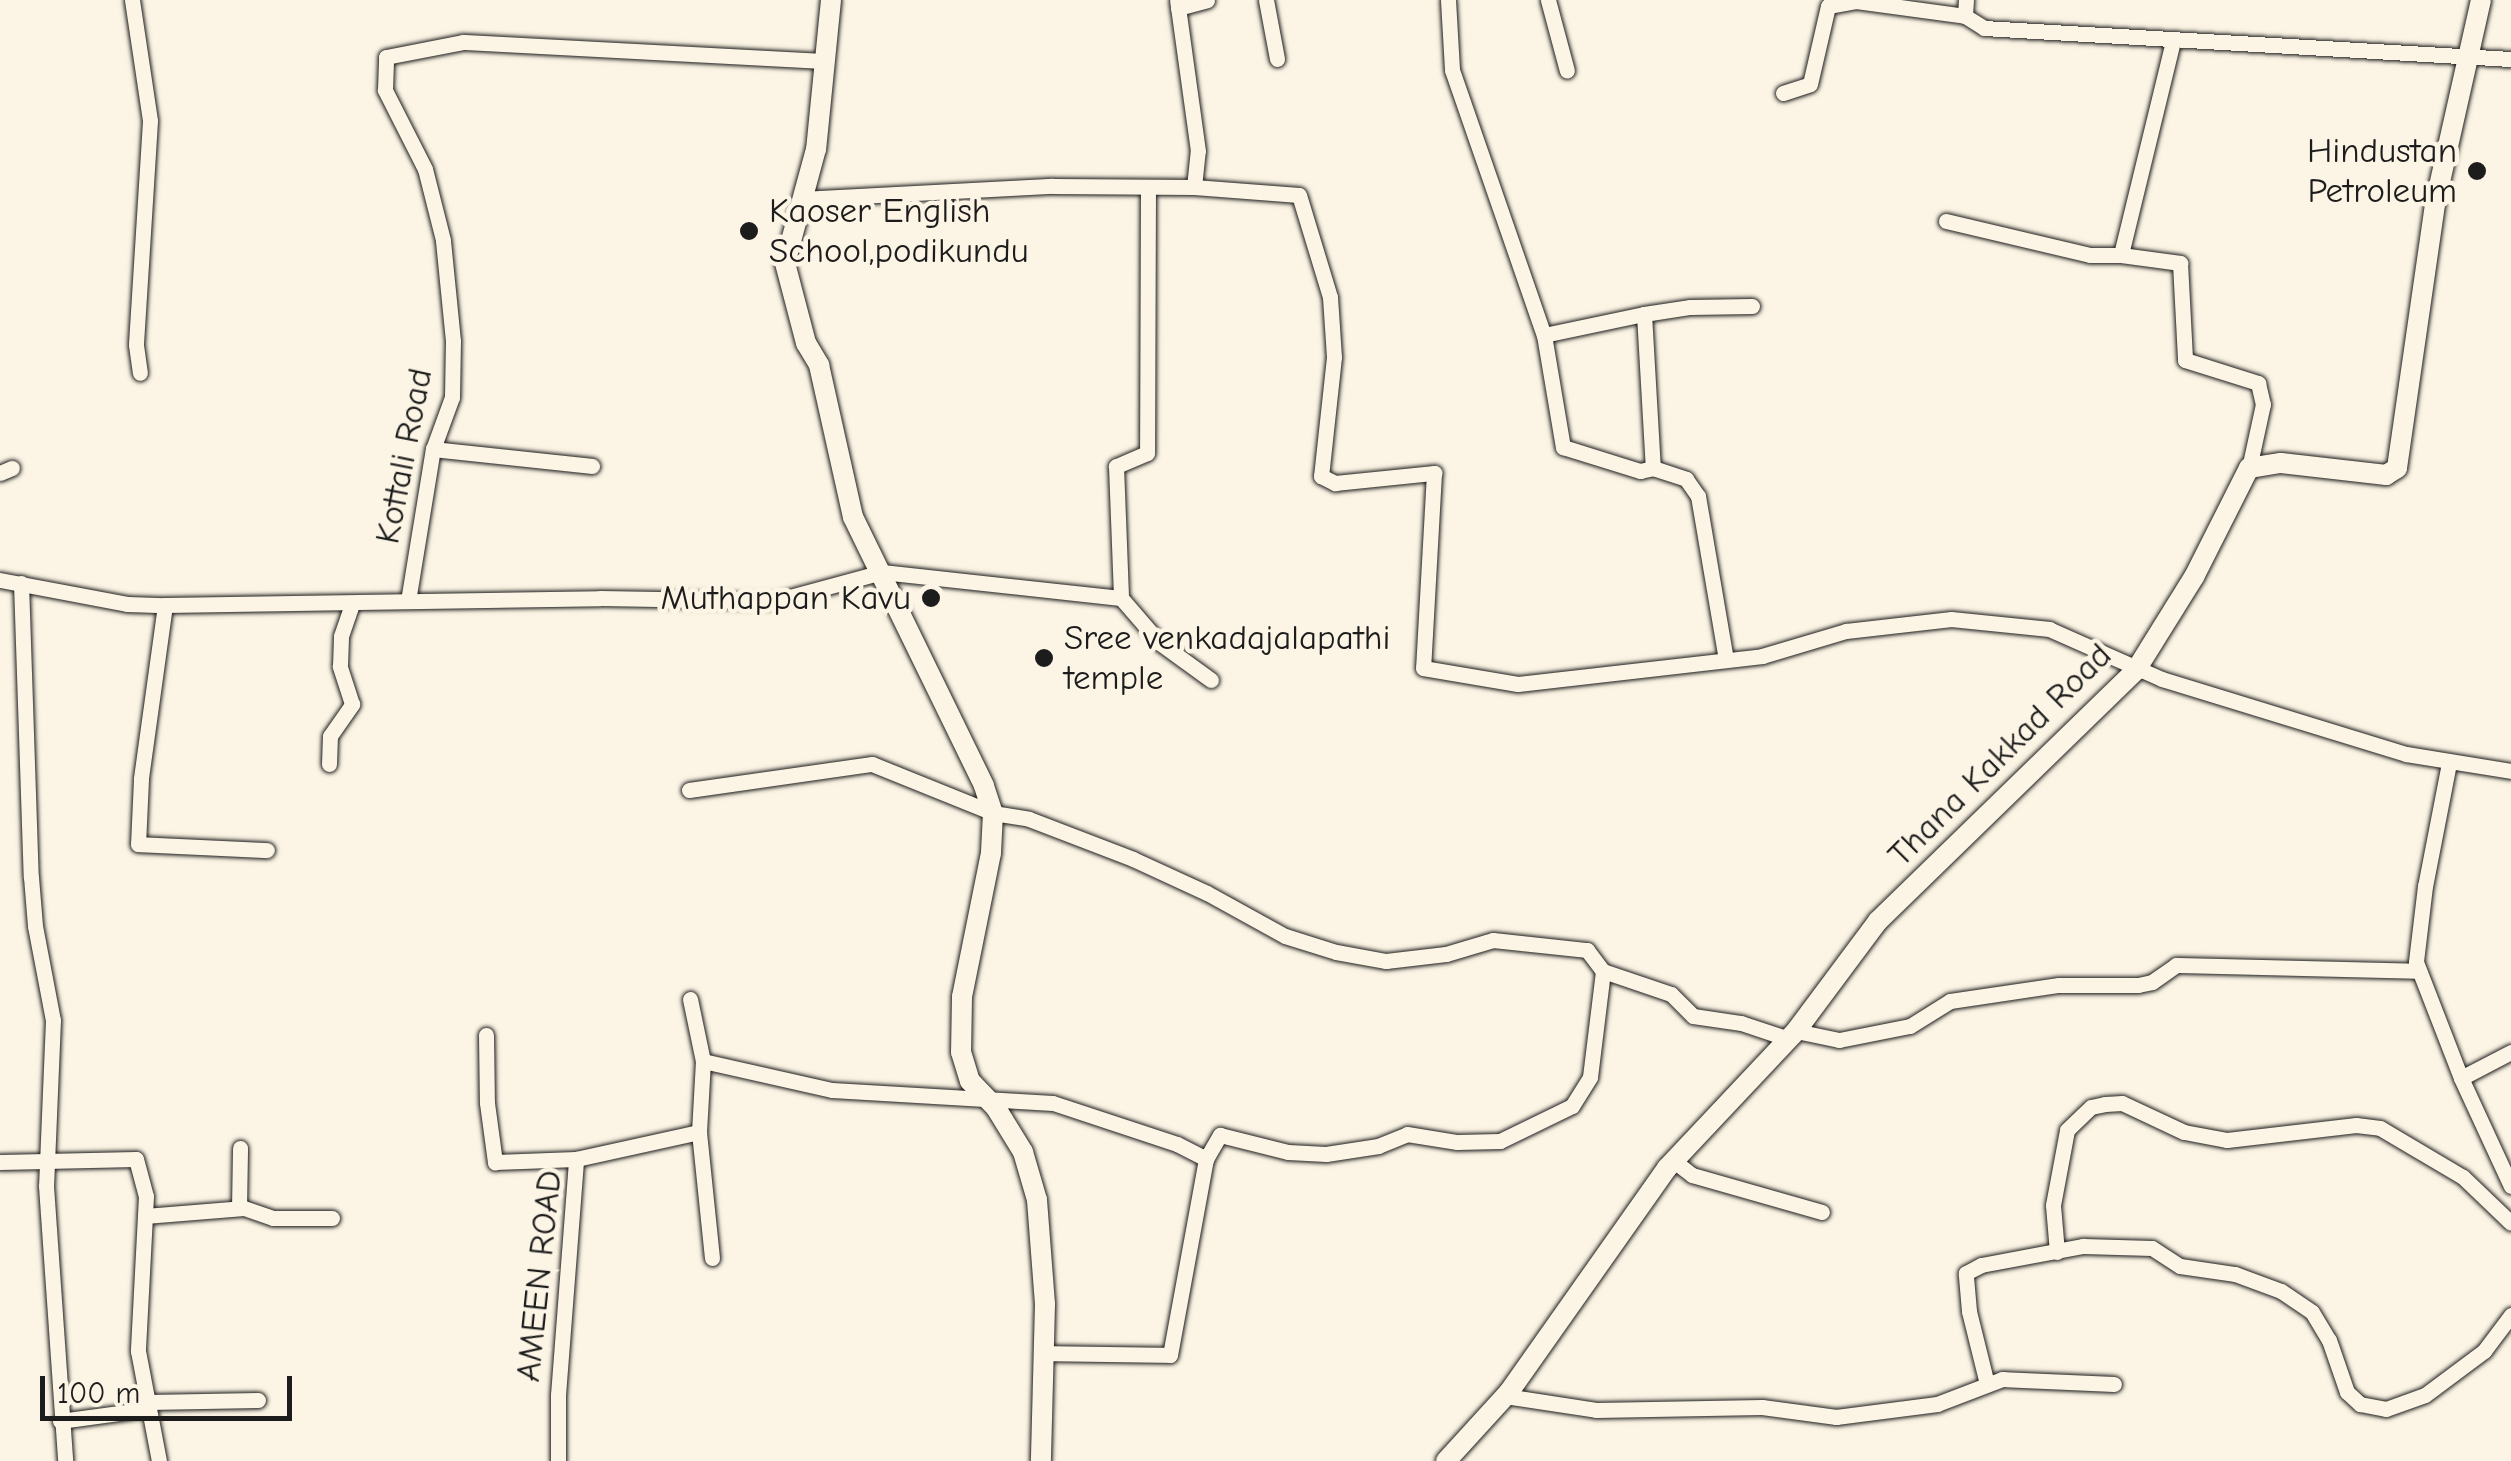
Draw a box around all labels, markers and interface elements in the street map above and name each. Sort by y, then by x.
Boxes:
place label: Hindustan Petroleum [2307,130,2457,212]
marker: Hindustan Petroleum [2466,160,2488,182]
place label: Kaoser English School,podikundu [769,190,1029,272]
marker: Kaoser English School,podikundu [738,220,760,242]
street label: Kottali Road [366,365,442,547]
place label: Muthappan Kavu [661,577,911,619]
marker: Muthappan Kavu [920,587,942,609]
place label: Sree venkadajalapathi temple [1064,617,1390,699]
street label: Thana Kakkad Road [1879,634,2121,876]
marker: Sree venkadajalapathi temple [1033,647,1055,669]
street label: AMEEN ROAD [507,1168,571,1384]
scale bar [45,1356,298,1418]
text: 100 m [57,1376,140,1411]

